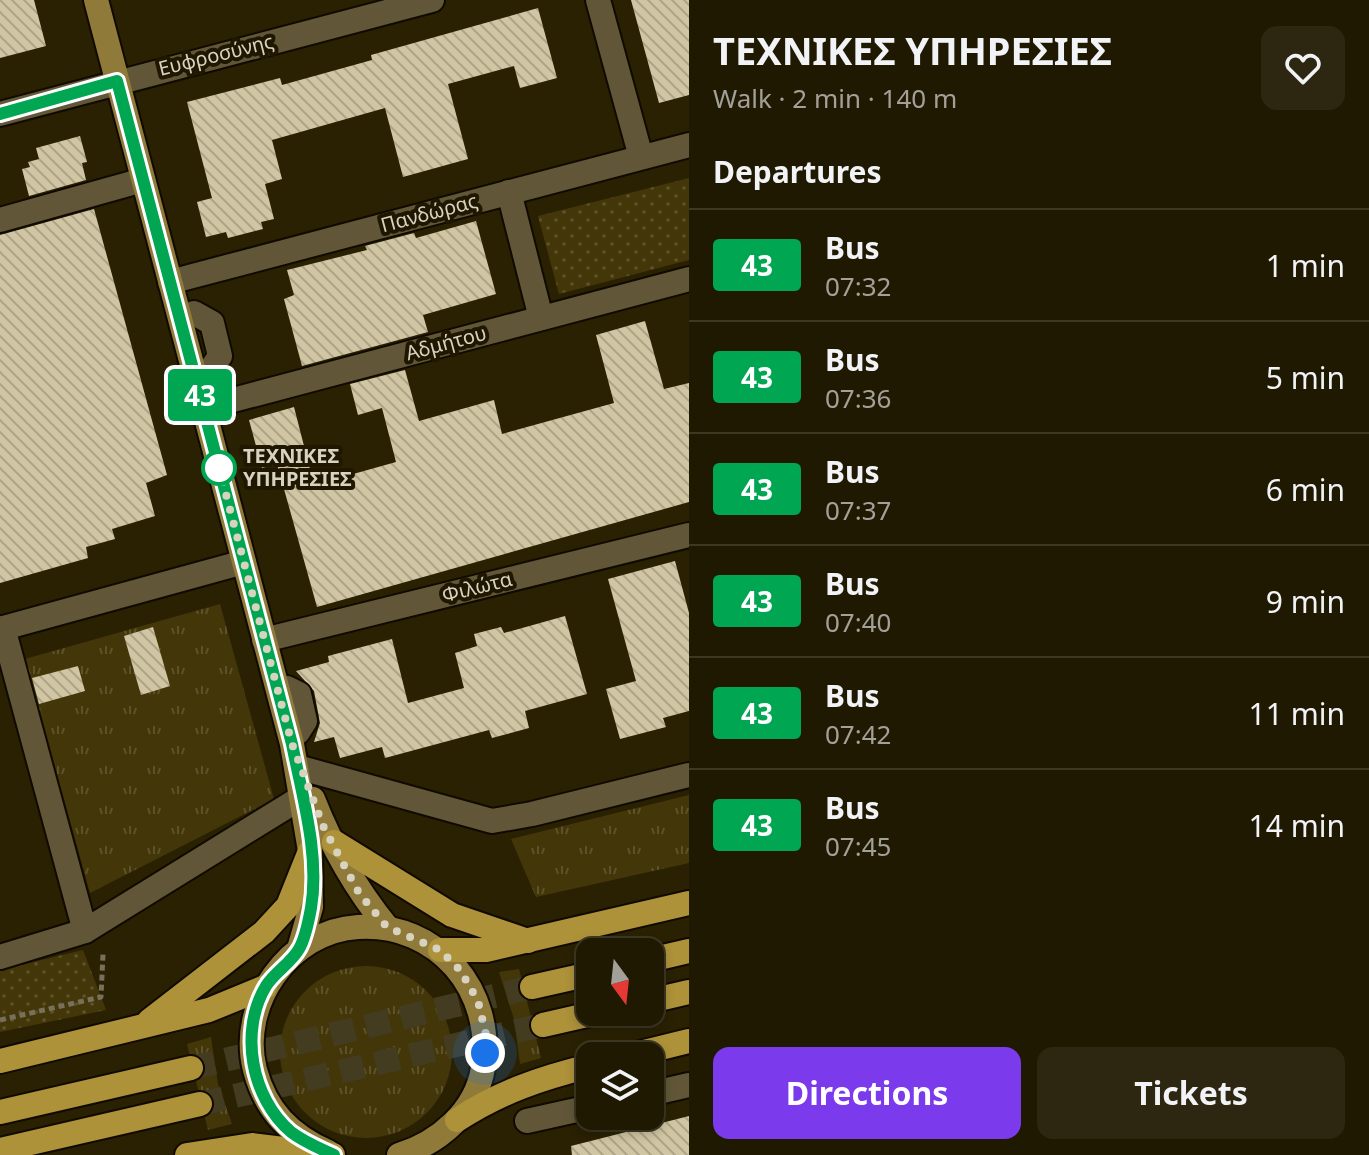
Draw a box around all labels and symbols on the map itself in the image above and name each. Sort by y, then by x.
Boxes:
street label: Ευφροσύνης [155,27,277,82]
street label: Πανδώρας [378,187,480,238]
street label: Αδμήτου [402,319,489,366]
line badge: 43 [164,369,236,421]
place label: ΤΕΧΝΙΚΕΣ ΥΠΗΡΕΣΙΕΣ [243,442,352,492]
marker: ΤΕΧΝΙΚΕΣ ΥΠΗΡΕΣΙΕΣ [202,451,236,485]
street label: Φιλώτα [439,565,515,608]
north arrow [576,938,664,1026]
your location [465,1033,505,1073]

